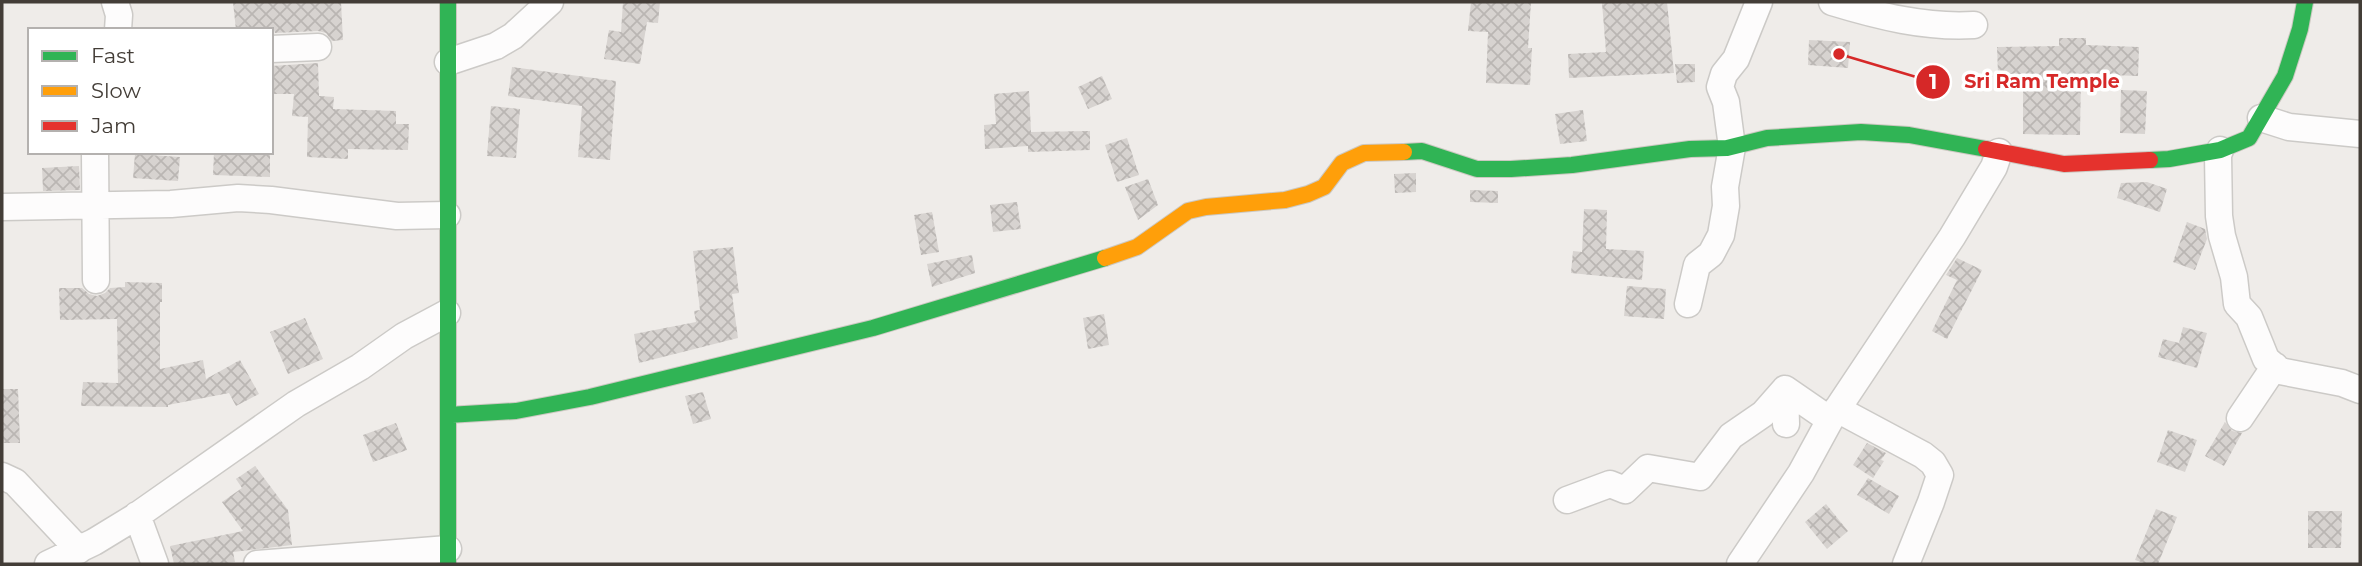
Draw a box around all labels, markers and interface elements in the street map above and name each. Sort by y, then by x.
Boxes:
legend [28,28,273,154]
text: Fast [91,43,135,68]
callout: Sri Ram Temple [1915,62,2134,102]
text: 1 [1929,69,1937,94]
text: Sri Ram Temple [1964,70,2120,93]
text: Slow [91,78,141,103]
text: Jam [90,113,136,138]

